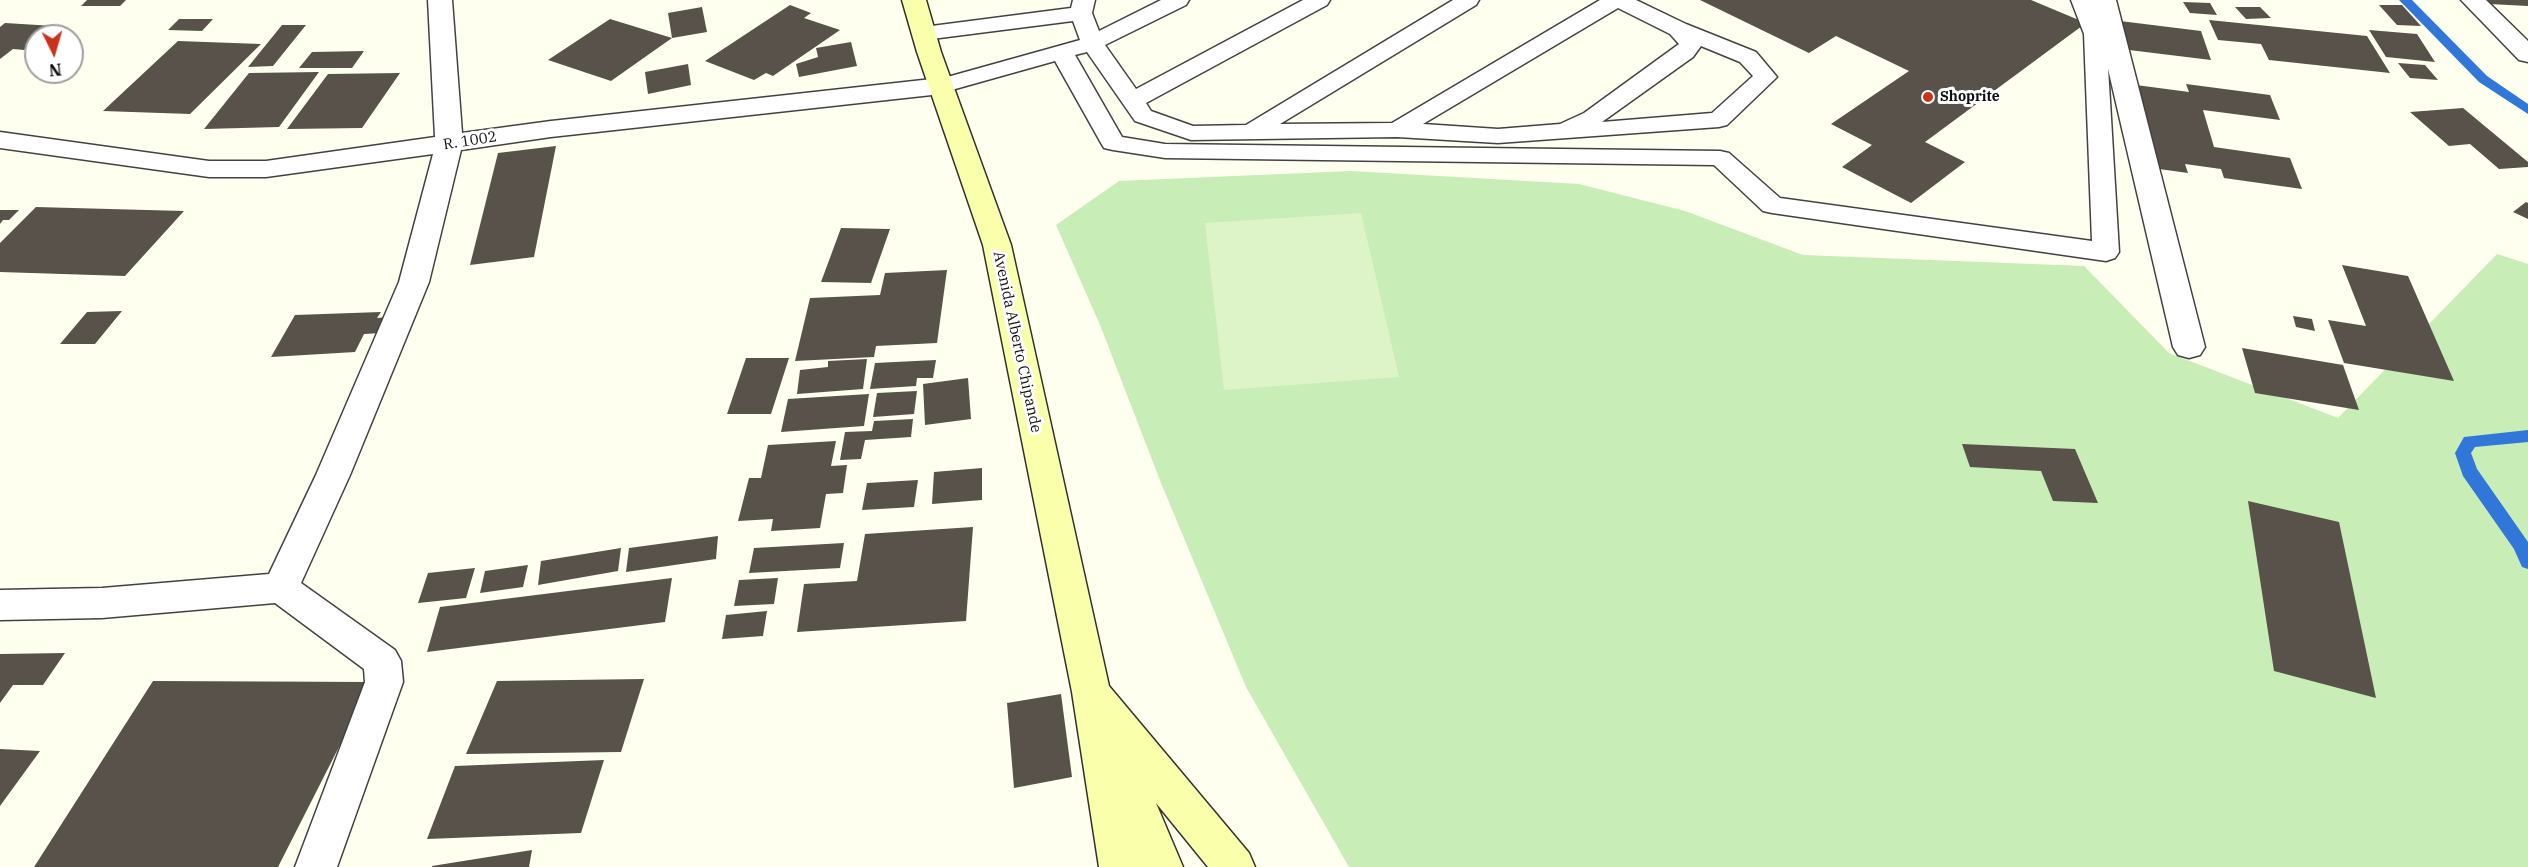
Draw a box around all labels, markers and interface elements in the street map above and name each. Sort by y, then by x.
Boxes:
north arrow [24,24,84,84]
text: N [48,59,63,80]
place label: Shoprite [1940,89,2000,105]
marker: Shoprite [1921,90,1935,104]
street label: R. 1002 [442,128,498,154]
street label: Avenida Alberto Chipande [989,250,1045,434]

